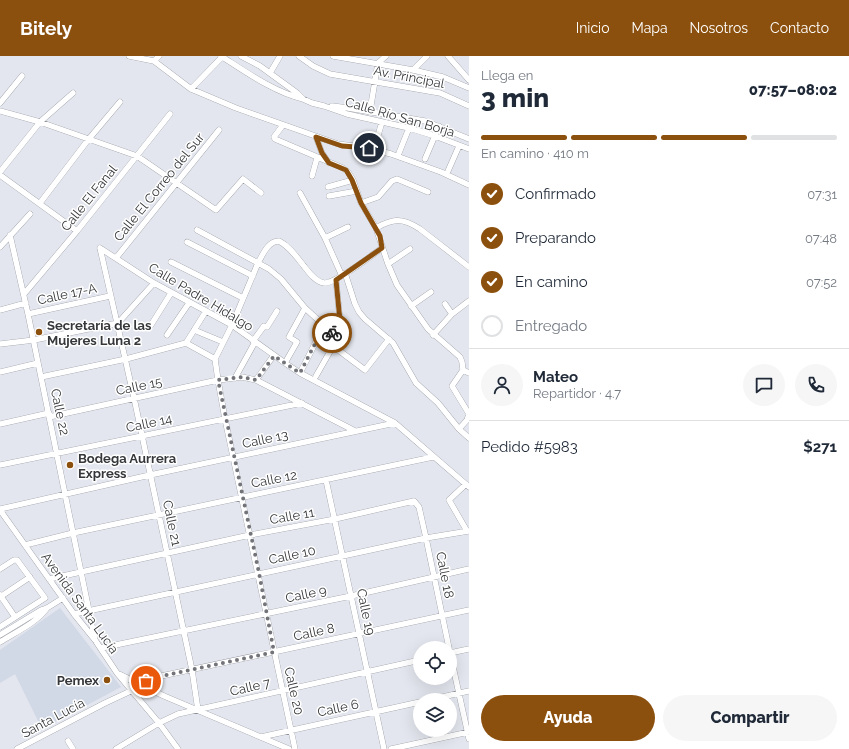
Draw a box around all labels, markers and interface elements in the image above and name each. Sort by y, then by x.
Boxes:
text: Bitely [20,17,72,39]
text: Inicio [576,20,609,36]
text: Mapa [631,20,668,36]
text: Nosotros [690,20,748,36]
text: Contacto [770,20,829,36]
street label: Av. Principal [372,63,446,91]
text: Llega en [481,68,533,83]
text: 07:57–08:02 [749,81,837,99]
text: 3 min [481,83,549,113]
street label: Calle Río San Borja [344,94,456,140]
street label: Calle El Correo del Sur [111,129,208,244]
pin [352,131,386,165]
icon: home [358,137,380,159]
text: En camino · 410 m [481,146,589,161]
street label: Calle El Fanal [58,162,120,234]
icon: check [481,183,503,205]
text: Confirmado [515,185,596,203]
text: 07:31 [807,187,837,202]
icon: check [481,227,503,249]
text: Preparando [515,229,596,247]
text: 07:48 [805,231,837,246]
street label: Calle Padre Hidalgo [146,260,256,334]
icon: check [481,271,503,293]
text: En camino [515,273,588,291]
text: 07:52 [806,275,837,290]
street label: Calle 17-A [36,280,98,308]
courier [312,313,352,353]
text: Entregado [515,317,587,335]
place label: Secretaría de las Mujeres Luna 2 [47,318,152,348]
icon: bike [321,322,343,344]
marker: Secretaría de las Mujeres Luna 2 [34,327,44,337]
button: person [481,364,523,406]
button: chat [743,364,785,406]
button: phone [795,364,837,406]
text: Mateo [533,368,578,386]
street label: Calle 15 [115,374,163,398]
text: Repartidor · 4.7 [533,386,621,401]
street label: Calle 22 [48,387,72,437]
street label: Calle 14 [125,411,173,435]
street label: Calle 13 [241,427,289,451]
text: Pedido #5983 [481,438,578,456]
text: $271 [803,438,837,456]
place label: Bodega Aurrera Express [78,451,177,481]
marker: Bodega Aurrera Express [65,460,75,470]
street label: Calle 12 [250,467,298,491]
street label: Calle 21 [160,499,184,548]
street label: Calle 11 [268,505,316,527]
street label: Calle 10 [267,543,317,567]
street label: Avenida Santa Lucía [38,550,122,656]
street label: Calle 18 [433,550,457,600]
street label: Calle 9 [284,582,328,606]
street label: Calle 19 [354,587,378,637]
street label: Calle 8 [292,620,336,644]
map controls [413,641,457,737]
button: locate [413,641,457,685]
pin [129,664,163,698]
street label: Calle 20 [281,666,307,716]
icon: bag [135,670,157,692]
place label: Pemex [57,673,99,688]
marker: Pemex [102,675,112,685]
street label: Calle 7 [228,675,272,699]
button: layers [413,693,457,737]
street label: Santa Lucía [19,695,87,741]
button: Ayuda [481,695,655,741]
button: Compartir [663,695,837,741]
street label: Calle 6 [316,696,360,720]

